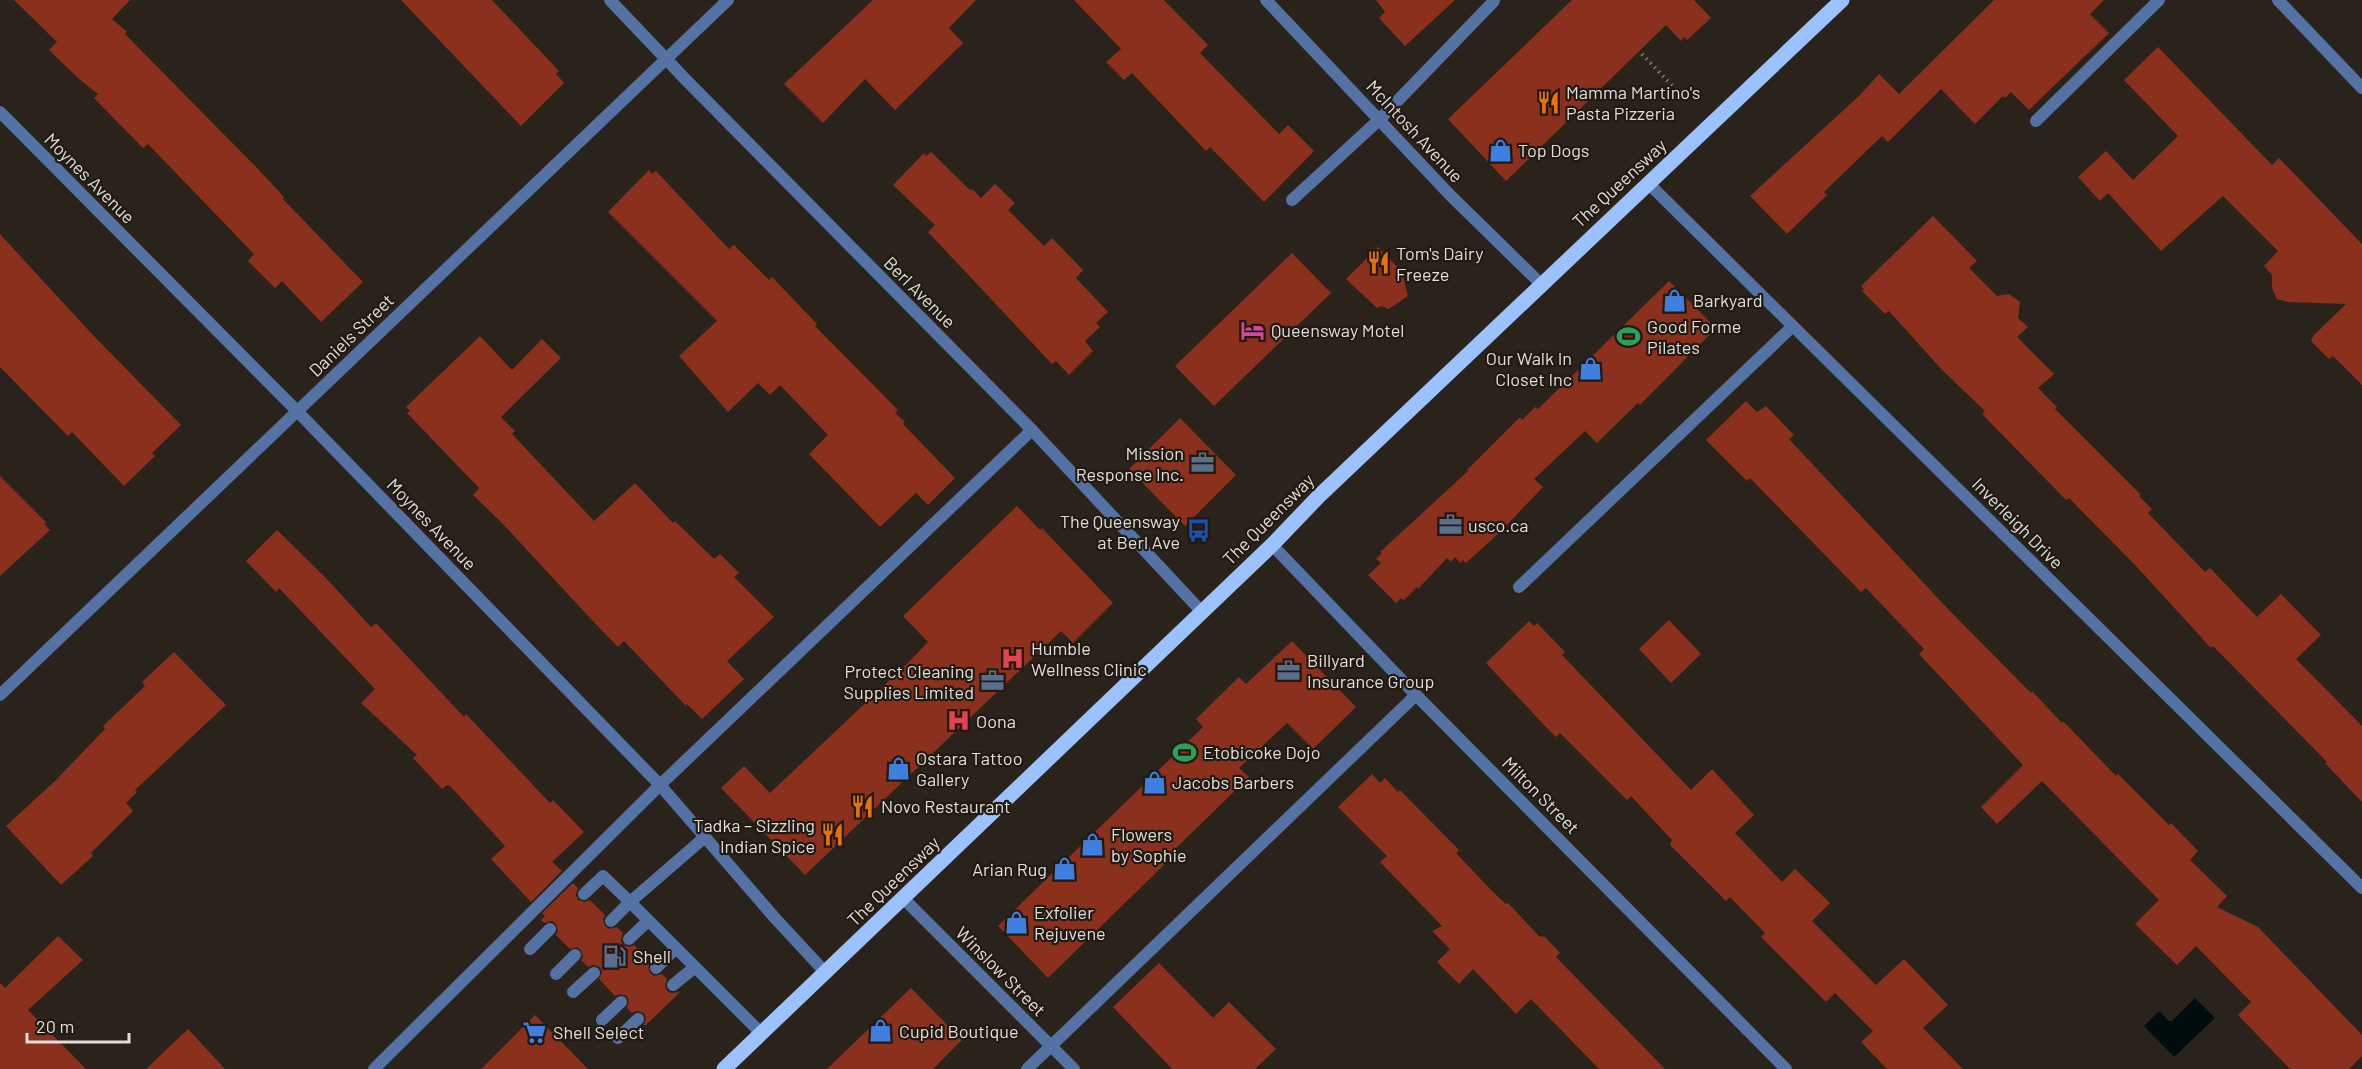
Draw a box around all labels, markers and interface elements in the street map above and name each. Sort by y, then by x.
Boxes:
street label: McIntosh Avenue [1362,75,1468,187]
place label: Mamma Martino's Pasta Pizzeria [1566,81,1700,124]
restaurant icon: Mamma Martino's Pasta Pizzeria [1535,89,1561,115]
street label: Moynes Avenue [40,128,140,228]
street label: The Queensway [1568,134,1670,232]
shop icon: Top Dogs [1487,137,1513,163]
place label: Top Dogs [1518,139,1589,161]
place label: Tom's Dairy Freeze [1396,242,1483,285]
restaurant icon: Tom's Dairy Freeze [1365,250,1391,276]
street label: Berl Avenue [880,252,960,332]
shop icon: Barkyard [1662,287,1688,313]
street label: Daniels Street [304,289,398,381]
place label: Barkyard [1693,289,1763,311]
place label: Good Forme Pilates [1647,315,1741,358]
hotel icon: Queensway Motel [1240,317,1266,343]
place label: Queensway Motel [1271,319,1404,341]
sports icon: Good Forme Pilates [1616,323,1642,349]
place label: Our Walk In Closet Inc [1486,347,1572,390]
shop icon: Our Walk In Closet Inc [1577,355,1603,381]
place label: Mission Response Inc. [1076,442,1184,485]
office icon: Mission Response Inc. [1189,450,1215,476]
street label: The Queensway [1218,469,1318,569]
street label: Inverleigh Drive [1968,473,2068,573]
street label: Moynes Avenue [383,474,481,574]
place label: The Queensway at Berl Ave [1060,510,1180,553]
office icon: usco.ca [1437,512,1463,538]
place label: usco.ca [1468,514,1528,536]
bus stop icon: The Queensway at Berl Ave [1185,518,1211,544]
place label: Humble Wellness Clinic [1031,637,1147,680]
hospital icon: Humble Wellness Clinic [1000,645,1026,671]
place label: Billyard Insurance Group [1307,649,1434,692]
office icon: Billyard Insurance Group [1276,657,1302,683]
place label: Protect Cleaning Supplies Limited [844,660,974,703]
office icon: Protect Cleaning Supplies Limited [979,668,1005,694]
hospital icon: Oona [945,708,971,734]
place label: Oona [976,710,1016,732]
sports icon: Etobicoke Dojo [1172,739,1198,765]
place label: Etobicoke Dojo [1203,741,1321,763]
place label: Ostara Tattoo Gallery [916,747,1022,790]
street label: Milton Street [1498,752,1584,838]
shop icon: Ostara Tattoo Gallery [885,755,911,781]
shop icon: Jacobs Barbers [1141,769,1167,795]
place label: Jacobs Barbers [1172,771,1294,793]
restaurant icon: Novo Restaurant [850,793,876,819]
place label: Novo Restaurant [881,795,1011,817]
place label: Tadka – Sizzling Indian Spice [693,814,815,857]
restaurant icon: Tadka – Sizzling Indian Spice [820,822,846,848]
place label: Flowers by Sophie [1111,823,1187,866]
street label: The Queensway [842,831,944,931]
shop icon: Flowers by Sophie [1080,831,1106,857]
shop icon: Arian Rug [1052,856,1078,882]
place label: Arian Rug [972,858,1047,880]
place label: Exfolier Rejuvene [1034,901,1106,944]
shop icon: Exfolier Rejuvene [1003,909,1029,935]
street label: Winslow Street [951,921,1051,1021]
fuel station icon: Shell [602,943,628,969]
place label: Shell [633,945,671,967]
scale bar [27,1006,129,1044]
text: 20 m [36,1015,74,1037]
shop icon: Cupid Boutique [868,1018,894,1044]
supermarket icon: Shell Select [522,1019,548,1045]
place label: Cupid Boutique [899,1020,1019,1042]
place label: Shell Select [553,1021,644,1043]

